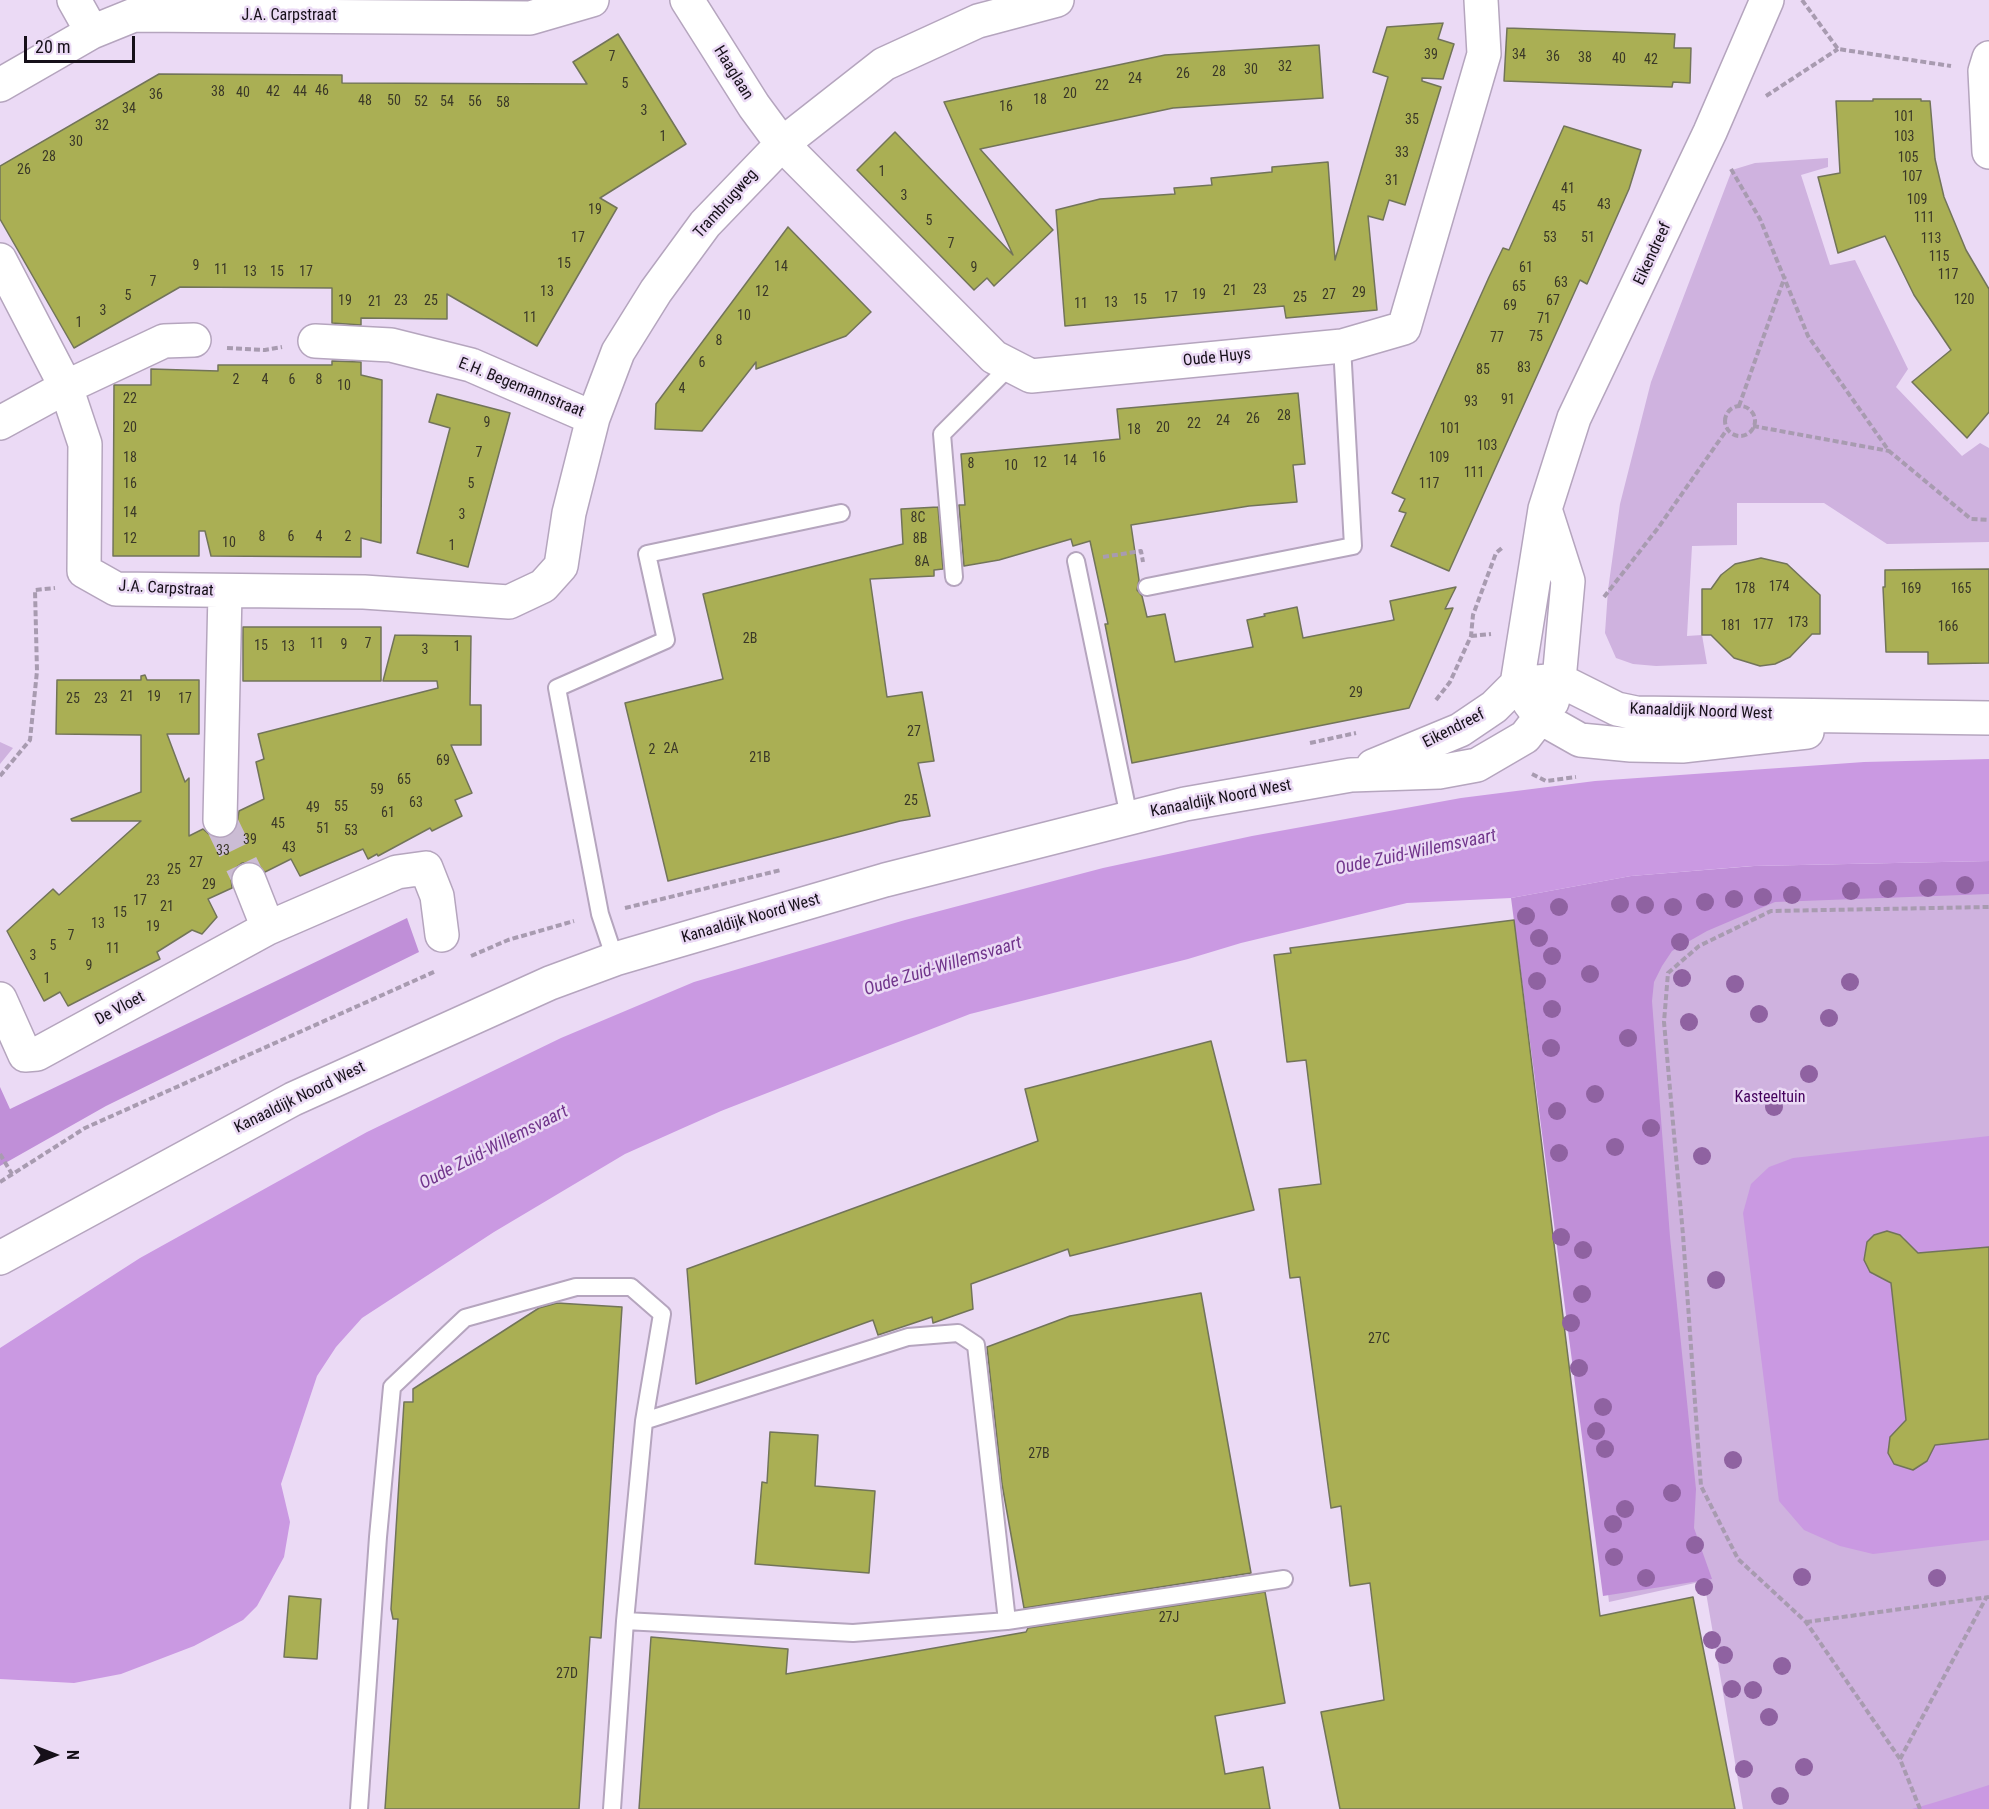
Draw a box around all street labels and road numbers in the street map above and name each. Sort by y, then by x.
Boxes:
street label: J.A. Carpstraat [241,6,337,26]
street label: Haaglaan [709,43,757,103]
street label: Trambrugweg [690,166,762,242]
street label: Eikendreef [1630,220,1676,288]
street label: Oude Huys [1182,345,1252,371]
street label: E.H. Begemannstraat [456,354,586,422]
street label: J.A. Carpstraat [118,577,214,601]
street label: Kanaaldijk Noord West [1629,700,1773,724]
street label: Eikendreef [1420,705,1488,753]
street label: Kanaaldijk Noord West [1149,776,1293,822]
street label: Kanaaldijk Noord West [680,890,822,948]
street label: De Vloet [92,988,148,1030]
street label: Kanaaldijk Noord West [232,1058,368,1138]

